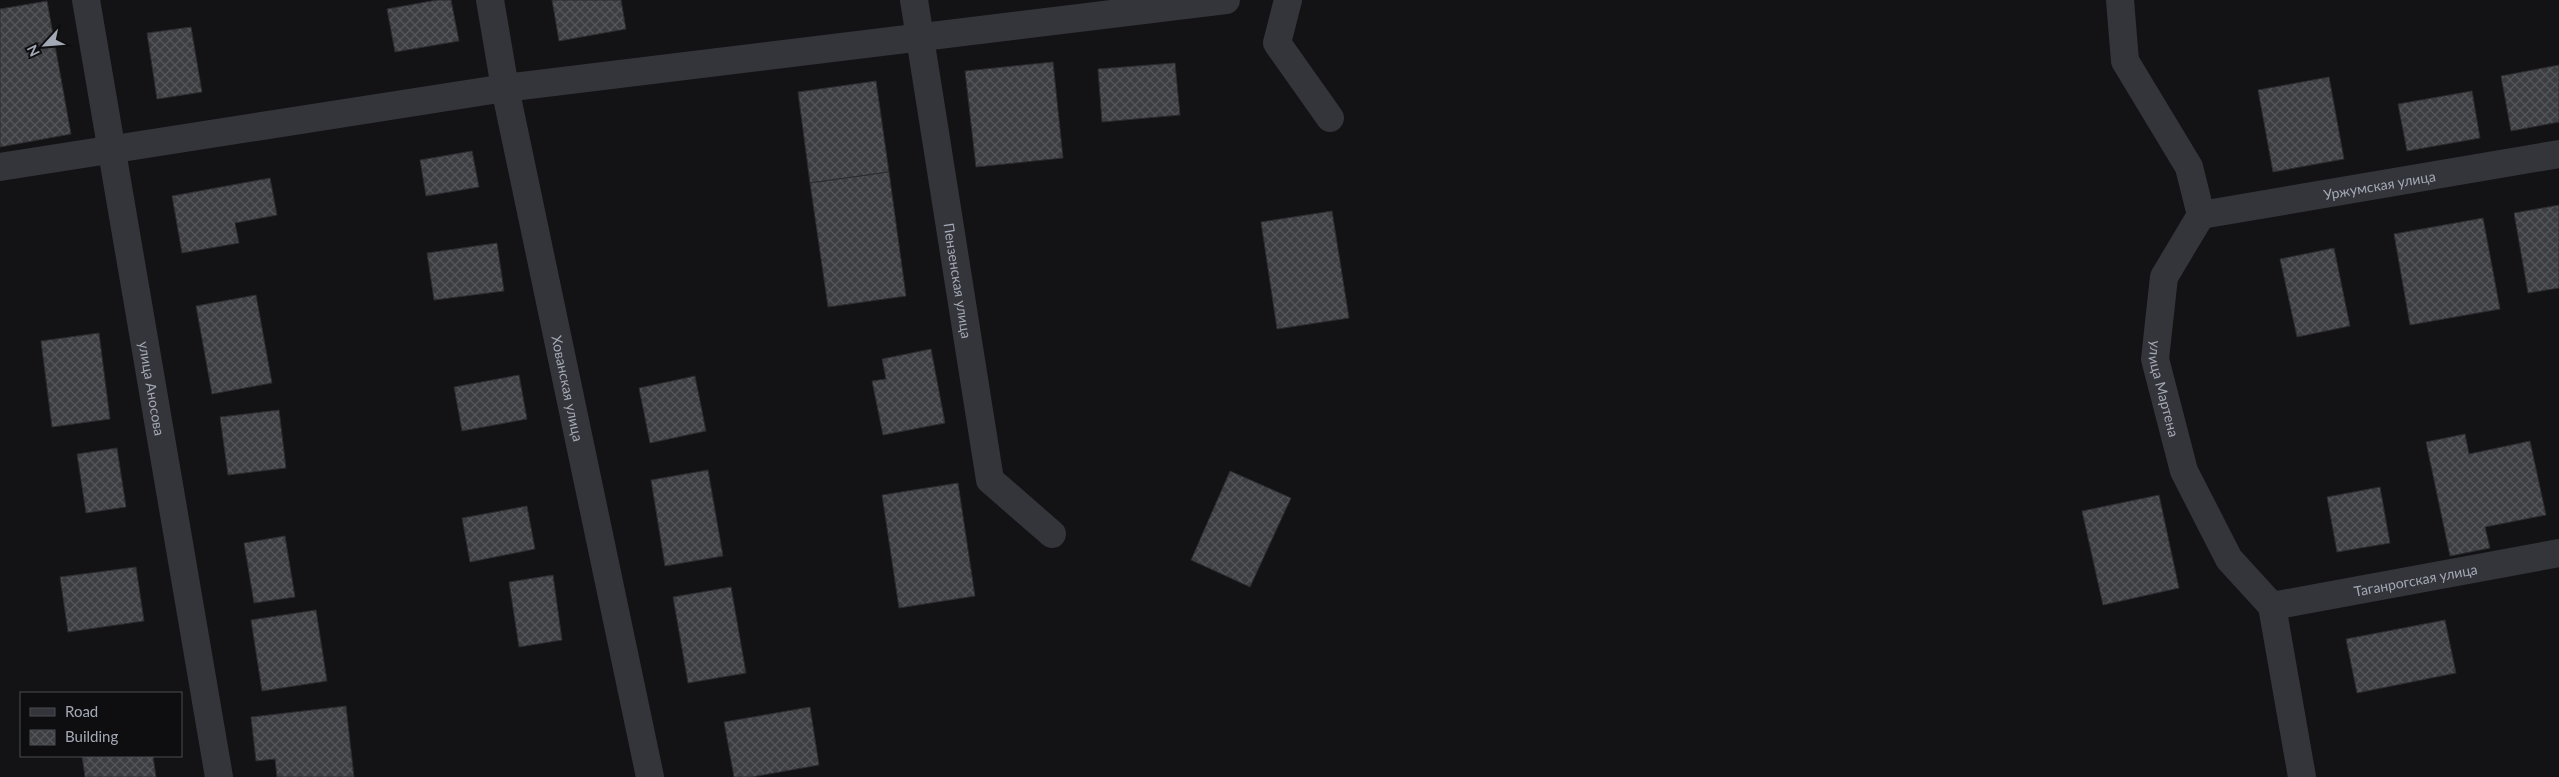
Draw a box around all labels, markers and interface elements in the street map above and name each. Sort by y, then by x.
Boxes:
north arrow [20,20,70,70]
text: N [23,42,43,59]
street label: Уржумская улица [2322,167,2437,202]
street label: Пензенская улица [941,222,976,339]
street label: Хованская улица [549,334,588,443]
street label: улица Аносова [136,340,169,437]
street label: улица Мартена [2146,340,2183,439]
street label: Таганрогская улица [2352,560,2479,599]
legend [20,692,182,757]
text: Road [65,702,98,720]
text: Building [65,727,118,745]

